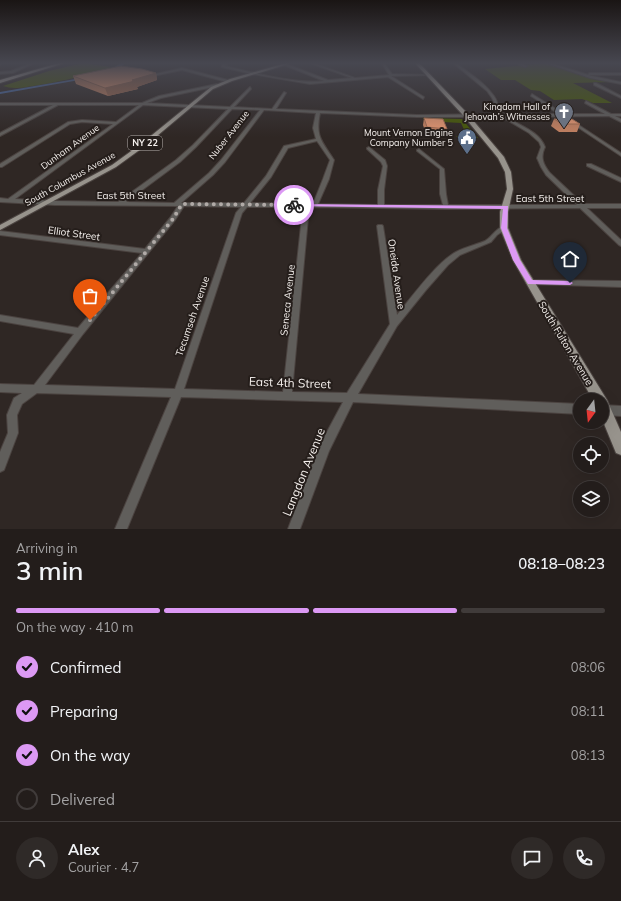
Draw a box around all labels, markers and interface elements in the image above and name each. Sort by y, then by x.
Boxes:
place label: Kingdom Hall of Jehovah’s Witnesses [464,101,551,122]
church icon: Kingdom Hall of Jehovah’s Witnesses [553,101,575,129]
street label: Nuber Avenue [206,108,251,161]
street label: Dunham Avenue [38,122,101,171]
place label: Mount Vernon Engine Company Number 5 [364,127,454,149]
public building icon: Mount Vernon Engine Company Number 5 [456,127,478,155]
road number: NY 22 [128,136,162,150]
street label: South Columbus Avenue [23,149,117,208]
courier [274,185,314,225]
street label: East 5th Street [97,189,166,202]
street label: East 5th Street [516,192,585,205]
icon: bike [283,194,305,216]
street label: Elliot Street [47,223,101,244]
street label: Oneida Avenue [385,238,408,310]
pin [553,242,587,283]
icon: home [559,248,581,270]
street label: Seneca Avenue [277,264,298,336]
street label: Tecumseh Avenue [173,274,212,358]
pin [73,279,107,320]
icon: bag [79,285,101,307]
street label: South Fulton Avenue [535,299,596,388]
street label: East 4th Street [249,374,331,391]
north arrow [573,393,609,429]
map controls [573,393,609,517]
street label: Langdon Avenue [279,425,328,518]
button: locate [573,437,609,473]
button: layers [573,481,609,517]
text: Arriving in [16,540,78,556]
text: 3 min [16,554,84,587]
text: 08:18–08:23 [518,554,605,573]
text: On the way · 410 m [16,619,133,635]
icon: check [16,656,38,678]
text: Confirmed [50,658,121,677]
text: 08:06 [571,659,605,675]
icon: check [16,700,38,722]
text: Preparing [50,702,118,721]
text: 08:11 [571,703,605,719]
icon: check [16,744,38,766]
text: On the way [50,746,130,765]
text: 08:13 [571,747,605,763]
text: Delivered [50,790,115,809]
button: person [16,837,58,879]
button: chat [511,837,553,879]
button: phone [563,837,605,879]
text: Alex [68,840,100,859]
text: Courier · 4.7 [68,859,139,875]

